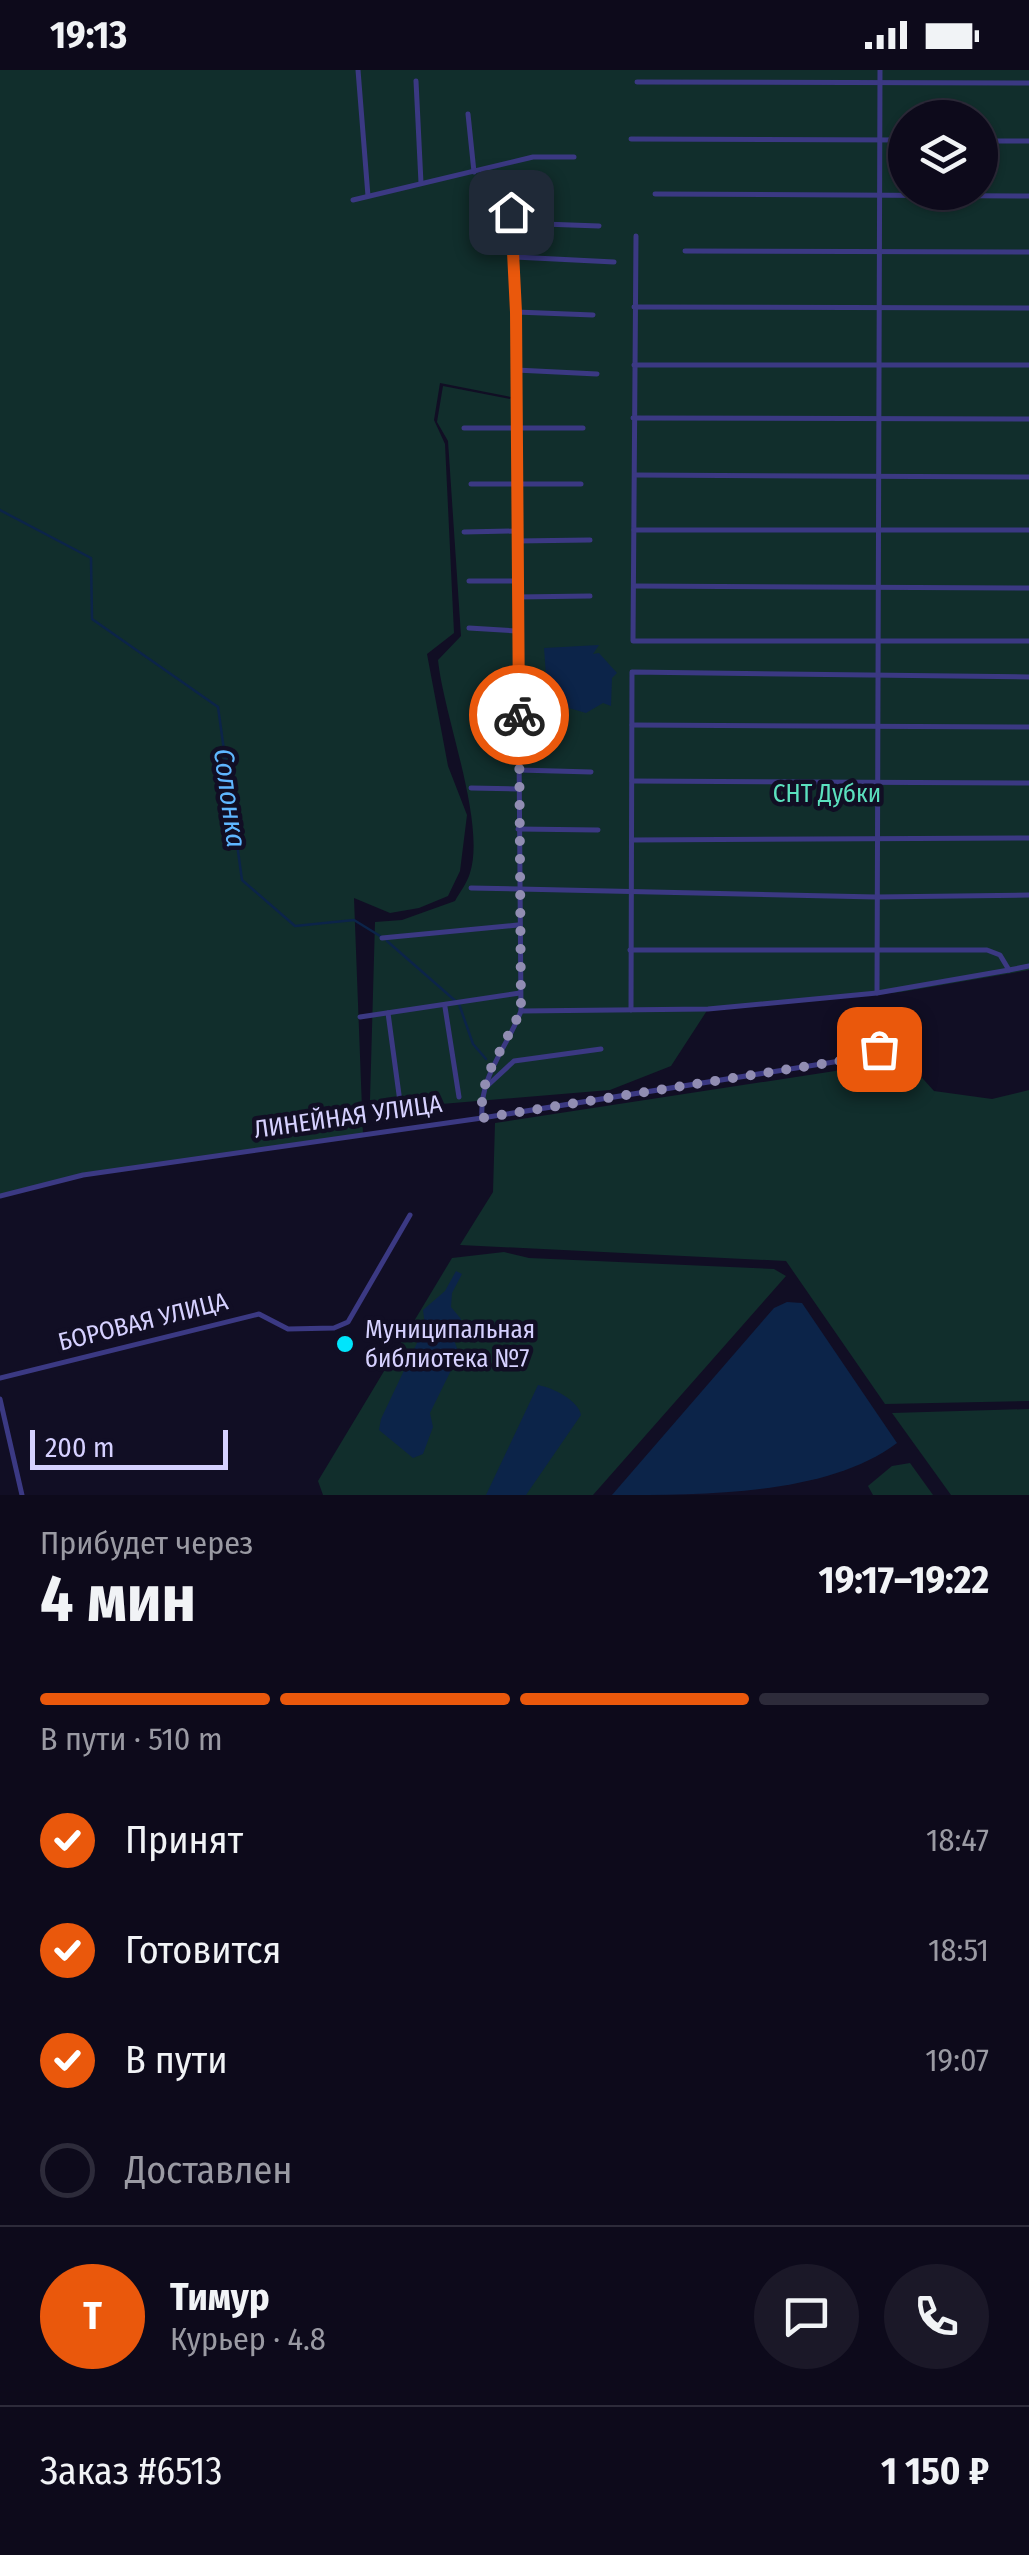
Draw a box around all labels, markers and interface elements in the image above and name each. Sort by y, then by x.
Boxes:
text: 19:13 [50,12,127,58]
map controls [888,100,998,210]
button: layers [888,100,998,210]
pin [469,170,554,255]
icon: home [484,185,539,240]
courier [469,665,569,765]
icon: bike [492,688,547,743]
water label: Солонка [207,746,253,850]
park label: СНТ Дубки [773,779,881,809]
pin [837,1007,922,1092]
icon: bag [852,1022,907,1077]
street label: ЛИНЕЙНАЯ УЛИЦА [252,1088,444,1145]
street label: БОРОВАЯ УЛИЦА [55,1286,231,1358]
place label: Муниципальная библиотека №7 [365,1315,535,1374]
marker: Муниципальная библиотека №7 [334,1333,356,1355]
scale bar [30,1425,228,1470]
text: 200 m [45,1431,115,1464]
text: Прибудет через [40,1524,253,1562]
text: 19:17–19:22 [819,1557,989,1603]
text: 4 мин [40,1560,196,1638]
text: В пути · 510 m [40,1720,223,1758]
icon: check [40,1813,95,1868]
text: Принят [125,1817,243,1863]
text: 18:47 [926,1821,989,1859]
icon: check [40,1923,95,1978]
text: Готовится [125,1927,281,1973]
text: 18:51 [928,1931,989,1969]
icon: check [40,2033,95,2088]
text: В пути [125,2037,228,2083]
text: 19:07 [925,2041,989,2079]
text: Доставлен [125,2147,292,2193]
button: chat [754,2264,859,2369]
button: phone [884,2264,989,2369]
text: Тимур [170,2274,270,2320]
text: Т [83,2293,102,2339]
text: Курьер · 4.8 [170,2320,326,2358]
text: Заказ #6513 [40,2448,222,2494]
text: 1 150 ₽ [881,2448,989,2494]

